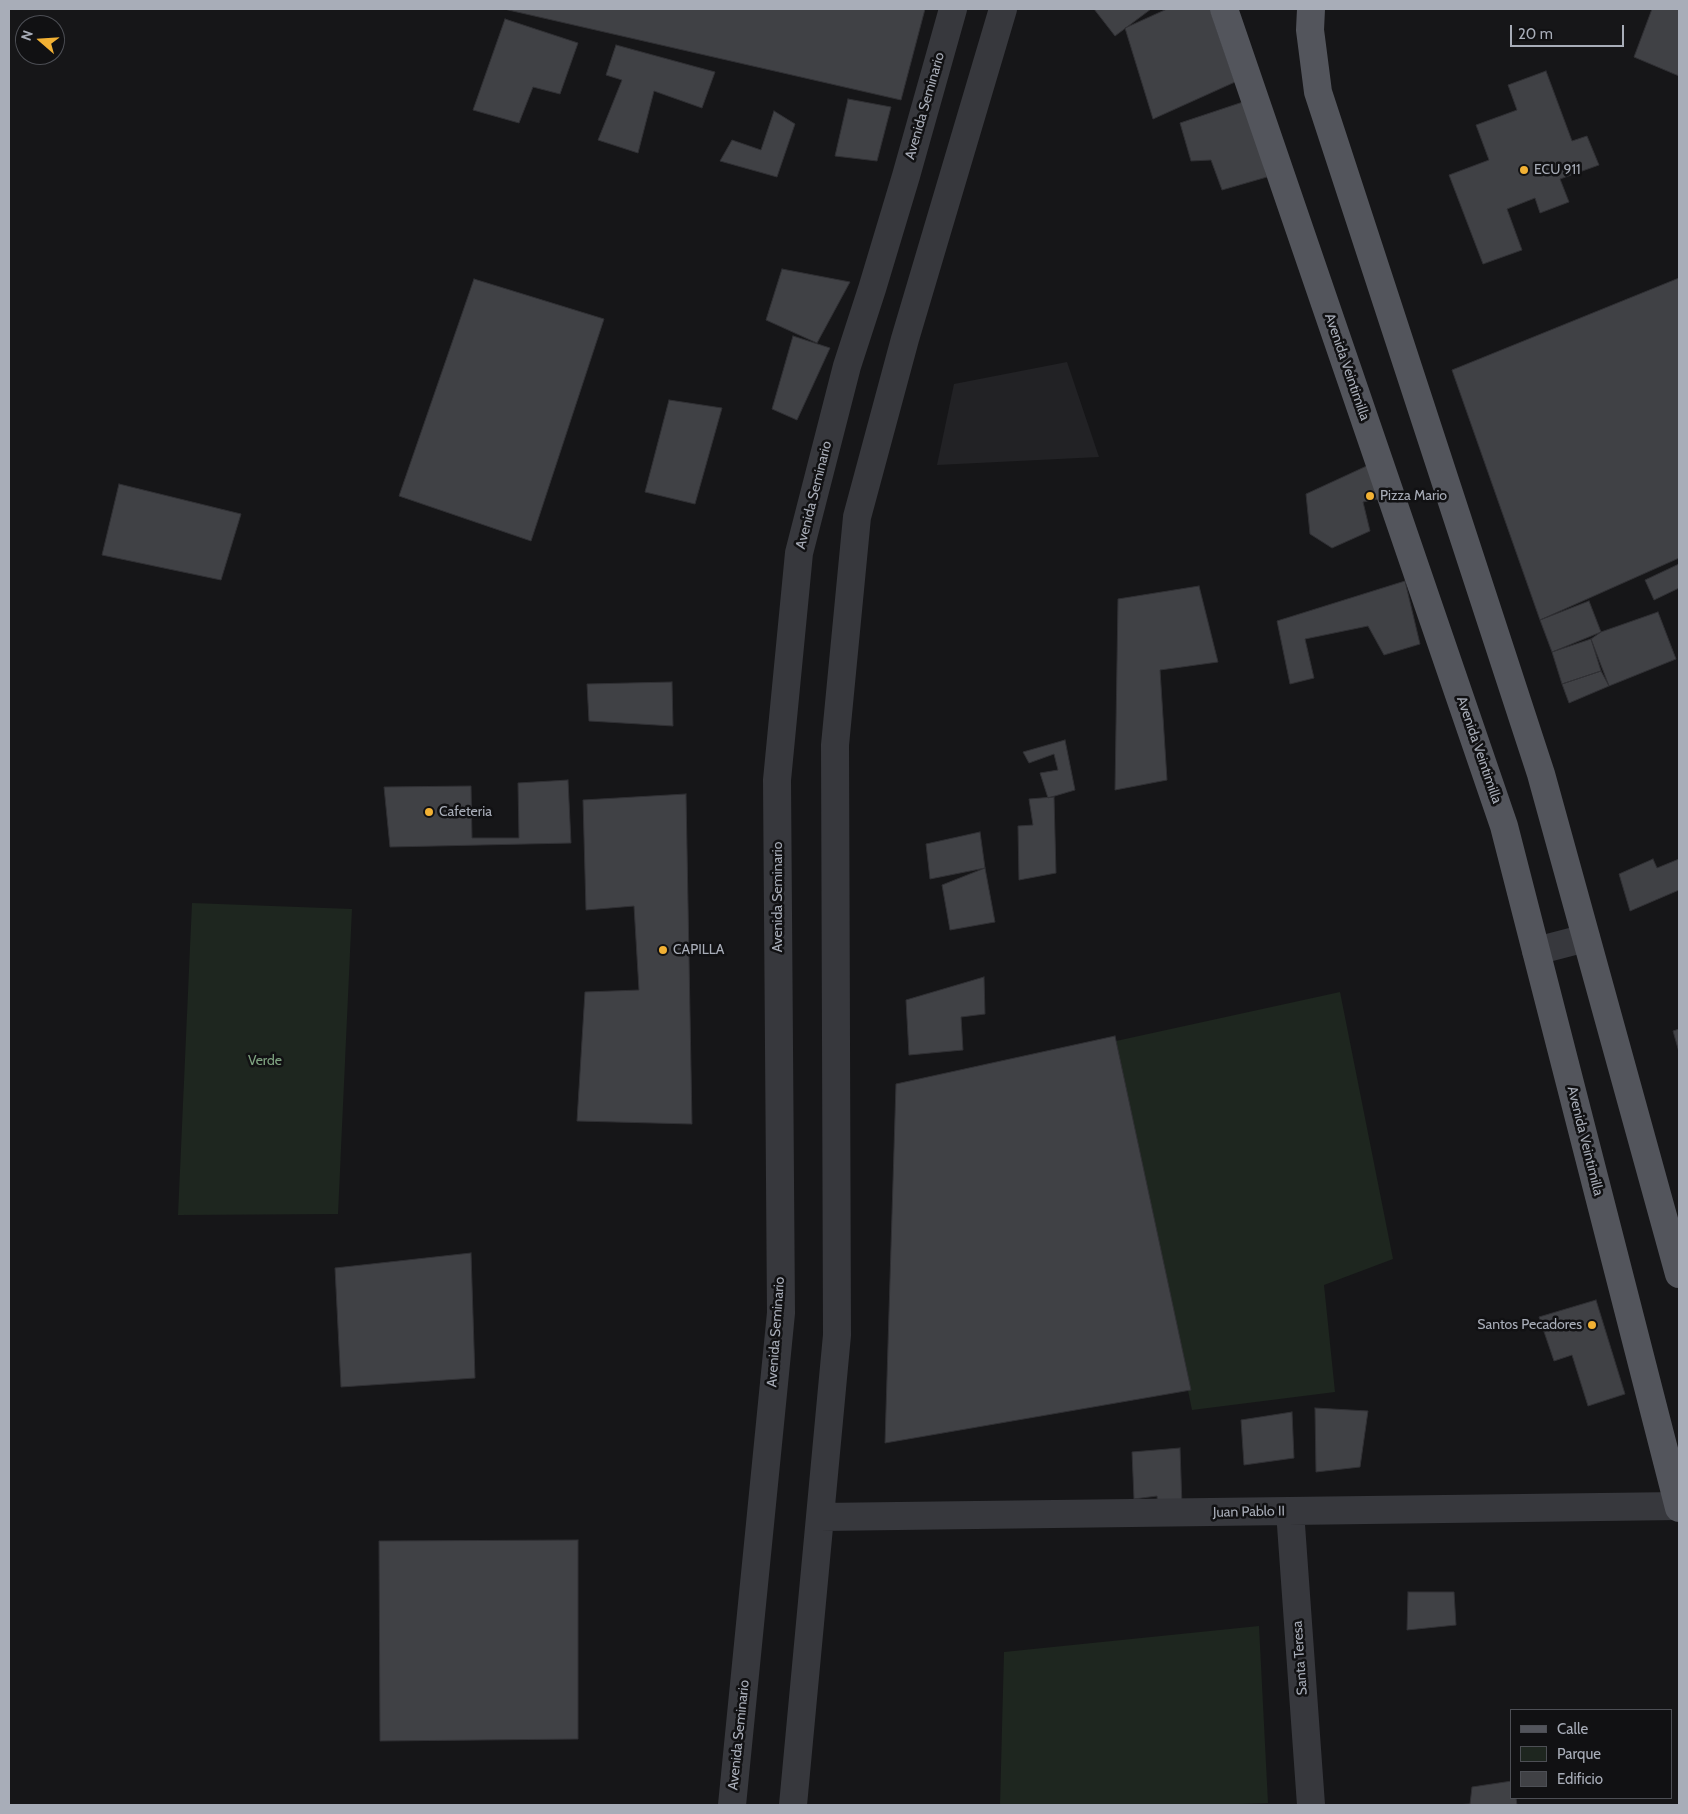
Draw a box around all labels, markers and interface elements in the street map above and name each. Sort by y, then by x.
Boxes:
north arrow [15,15,65,65]
scale bar [1513,15,1627,47]
text: 20 m [1518,25,1553,43]
text: N [17,28,37,43]
street label: Avenida Seminario [902,50,948,162]
place label: ECU 911 [1534,162,1581,178]
marker: ECU 911 [1518,164,1530,176]
street label: Avenida Veintimilla [1321,311,1373,423]
street label: Avenida Seminario [792,439,836,551]
place label: Pizza Mario [1380,488,1447,504]
marker: Pizza Mario [1364,490,1376,502]
street label: Avenida Veintimilla [1453,694,1505,806]
place label: Cafeteria [439,804,492,820]
marker: Cafeteria [423,806,435,818]
street label: Avenida Seminario [770,842,786,952]
place label: CAPILLA [673,942,724,958]
marker: CAPILLA [657,944,669,956]
park label: Verde [248,1053,282,1069]
street label: Avenida Veintimilla [1563,1084,1607,1198]
street label: Avenida Seminario [764,1276,788,1388]
place label: Santos Pecadores [1477,1317,1582,1333]
marker: Santos Pecadores [1586,1319,1598,1331]
street label: Juan Pablo II [1213,1503,1285,1521]
street label: Santa Teresa [1289,1620,1311,1696]
street label: Avenida Seminario [725,1679,753,1791]
legend [1510,1709,1673,1799]
text: Calle [1557,1720,1588,1738]
text: Parque [1557,1745,1601,1763]
text: Edificio [1557,1770,1603,1788]

